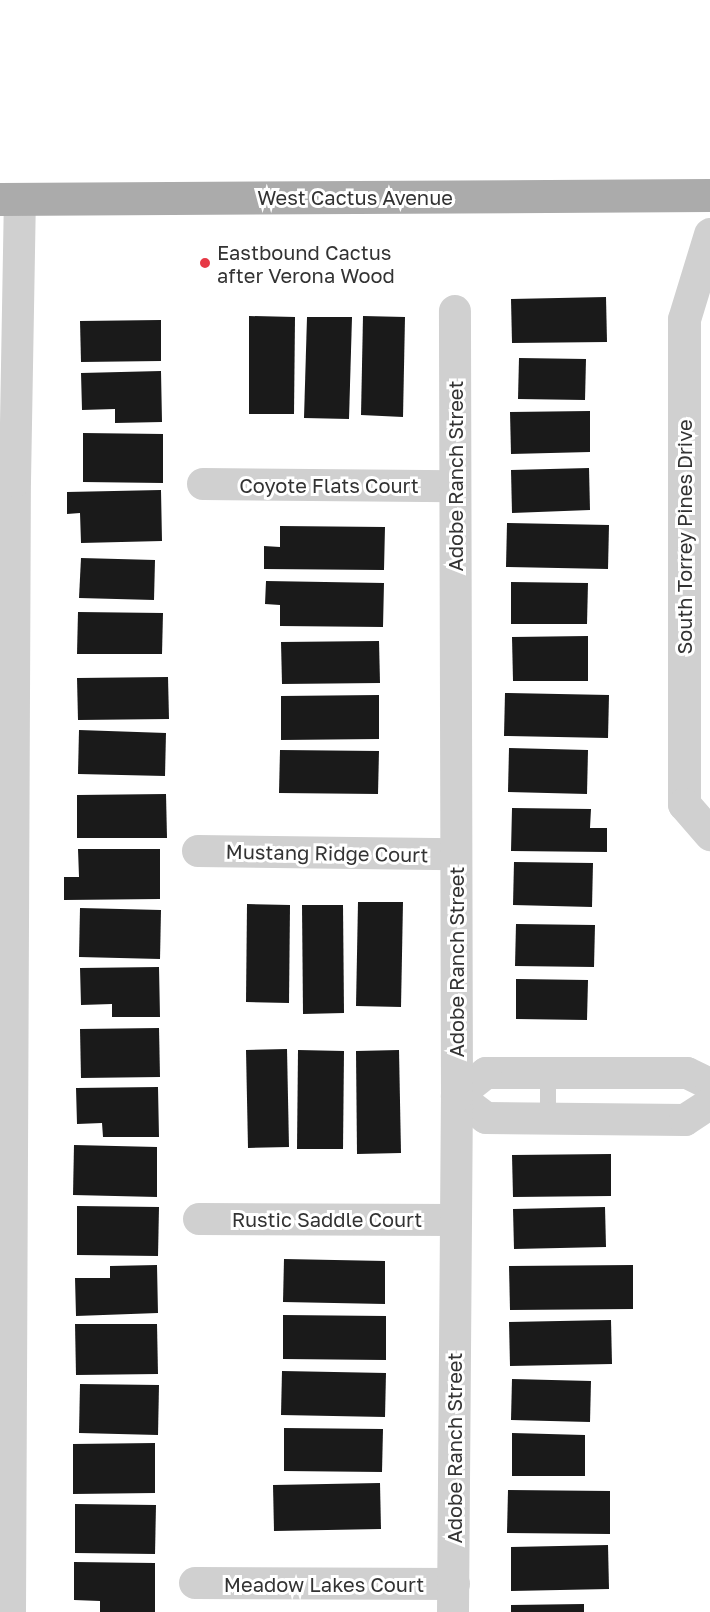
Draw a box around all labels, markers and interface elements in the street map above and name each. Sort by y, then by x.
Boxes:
street label: West Cactus Avenue [257,185,453,209]
place label: Eastbound Cactus after Verona Wood [217,240,395,287]
marker: Eastbound Cactus after Verona Wood [198,256,212,270]
street label: Adobe Ranch Street [443,381,467,571]
street label: South Torrey Pines Drive [672,419,696,655]
street label: Coyote Flats Court [239,473,419,497]
street label: Mustang Ridge Court [225,839,429,867]
street label: Adobe Ranch Street [444,867,468,1057]
street label: Rustic Saddle Court [232,1207,422,1231]
street label: Adobe Ranch Street [442,1353,466,1543]
street label: Meadow Lakes Court [224,1572,424,1596]

